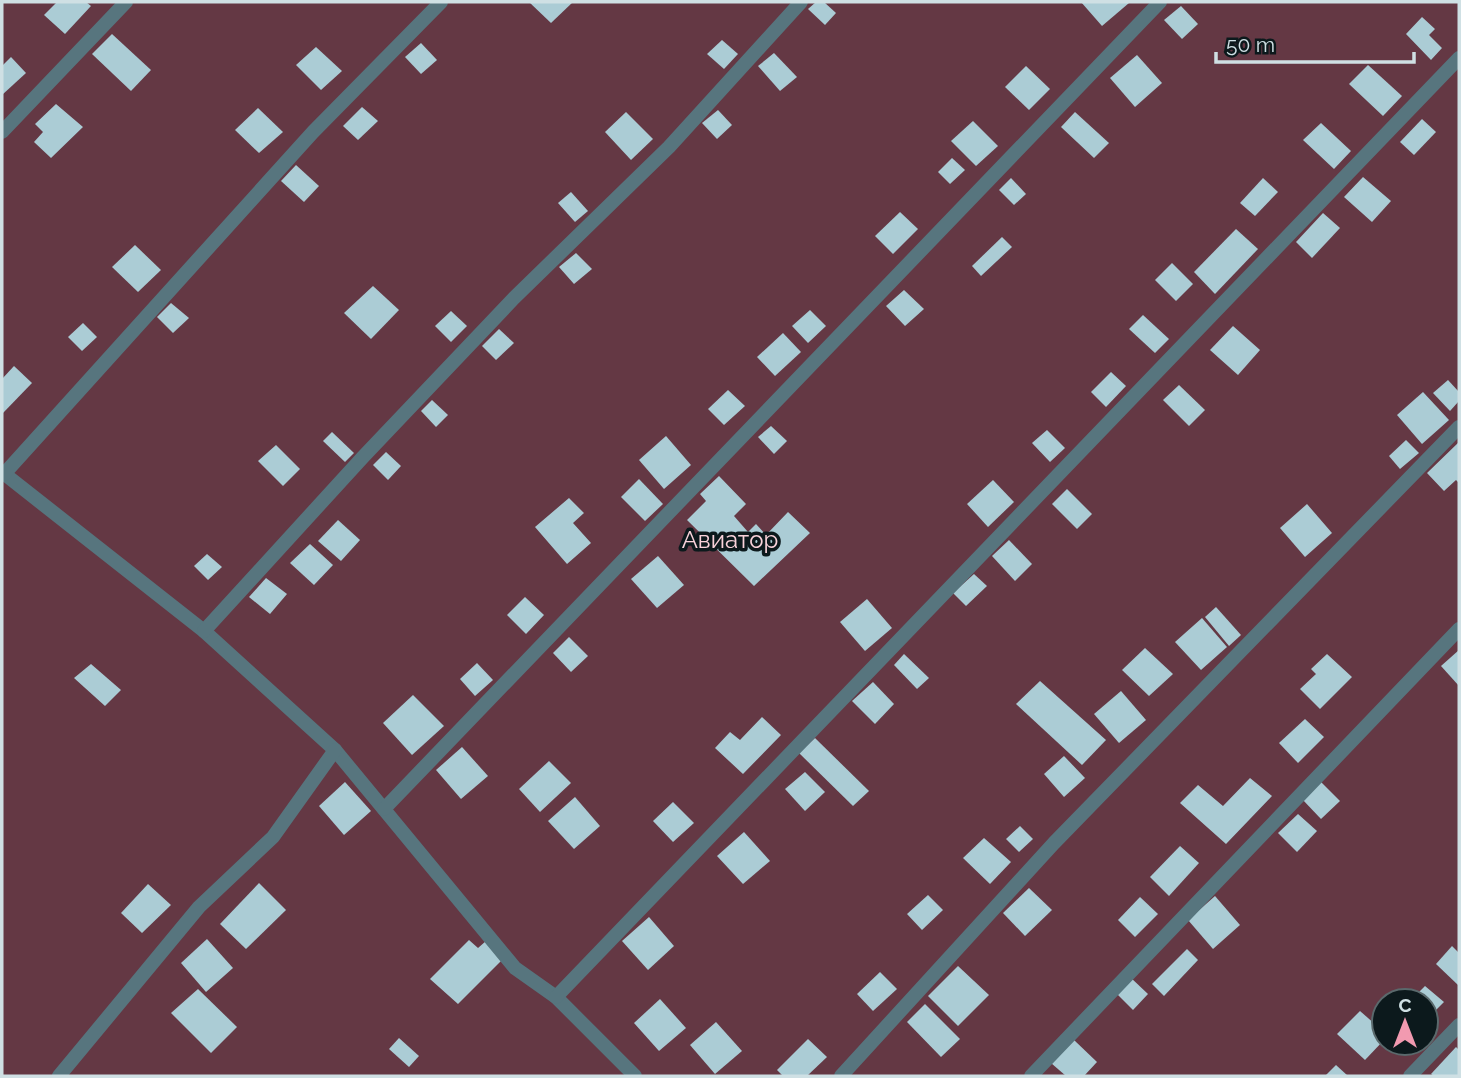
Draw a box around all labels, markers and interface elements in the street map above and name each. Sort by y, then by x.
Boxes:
scale bar [1216,21,1414,65]
text: 50 m [1226,32,1275,57]
park label: Авиатор [682,525,778,554]
north arrow [1370,987,1440,1057]
text: С [1398,994,1412,1016]

